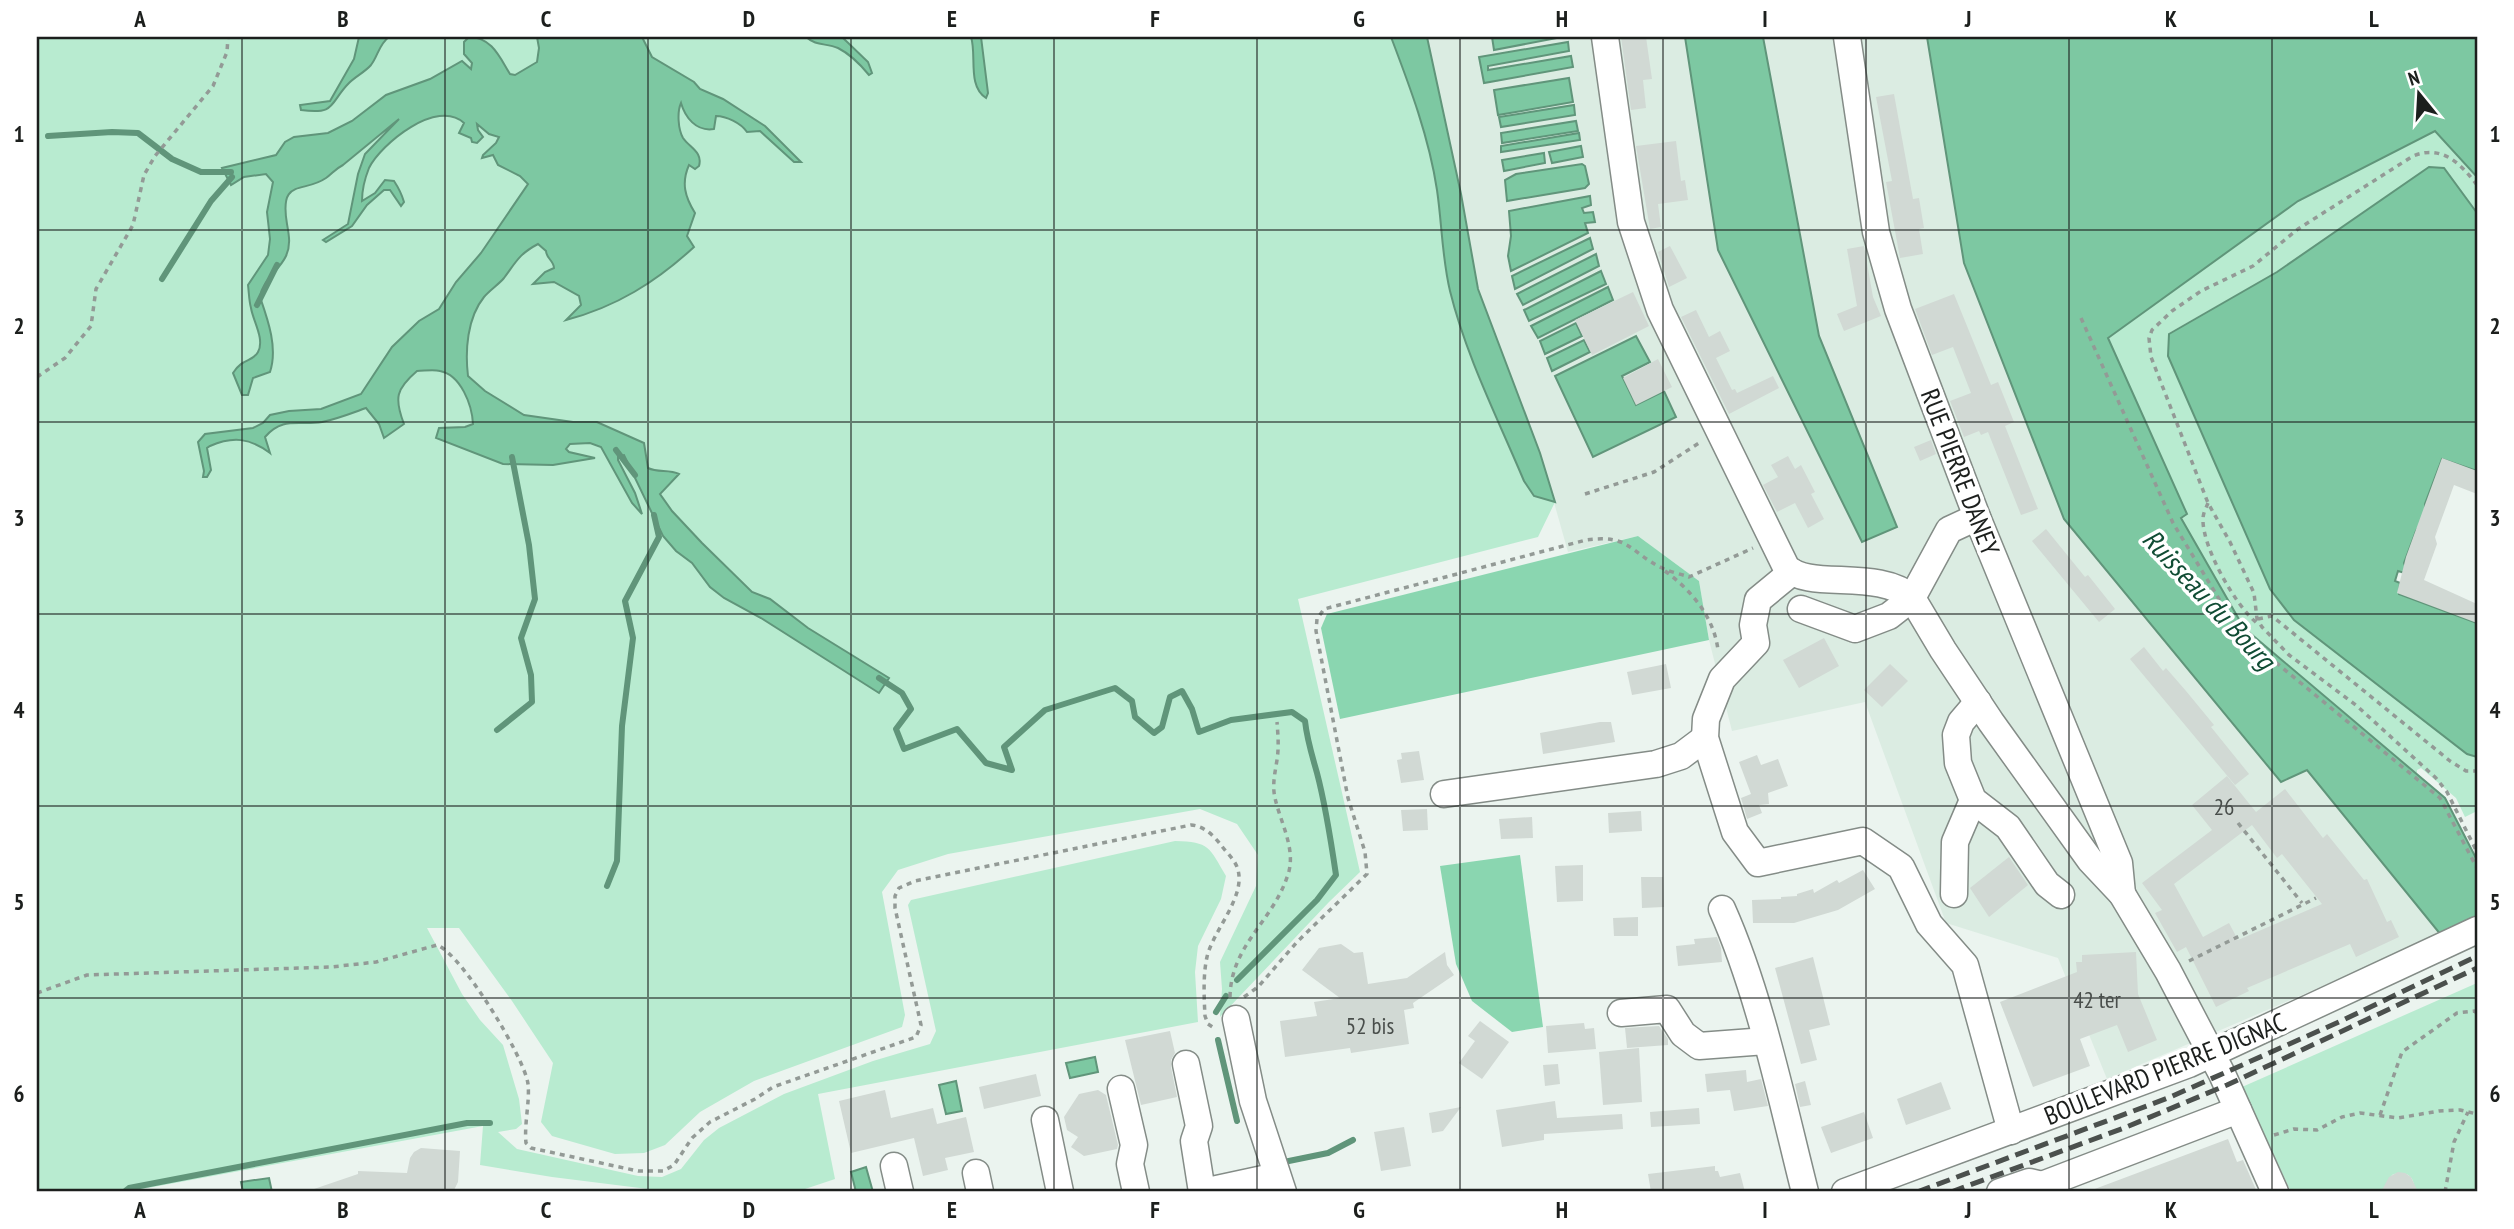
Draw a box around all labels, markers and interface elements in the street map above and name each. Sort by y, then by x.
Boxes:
text: A [133,4,146,33]
text: B [337,4,349,33]
text: C [541,4,552,33]
text: D [743,4,755,33]
text: E [947,4,957,33]
text: F [1150,4,1160,33]
text: G [1353,4,1365,33]
text: H [1556,4,1568,33]
text: I [1762,4,1768,33]
text: J [1964,4,1971,33]
text: K [2165,4,2177,33]
text: L [2369,4,2379,33]
north arrow [2384,60,2454,130]
text: N [2405,65,2422,91]
text: 1 [14,119,25,148]
text: 1 [2490,119,2501,148]
text: 2 [14,311,25,340]
text: 2 [2490,311,2501,340]
street label: RUE PIERRE DANEY [1914,384,2007,560]
text: 3 [14,503,25,532]
text: 3 [2490,503,2501,532]
water label: Ruisseau du Bourg [2135,521,2285,678]
text: 4 [14,695,25,724]
text: 4 [2490,695,2501,724]
house number: 26 [2214,792,2234,821]
text: 5 [14,887,25,916]
text: 5 [2490,887,2501,916]
house number: 42 ter [2073,985,2121,1014]
street label: BOULEVARD PIERRE DIGNAC [2039,1005,2291,1132]
house number: 52 bis [1346,1011,1394,1040]
text: 6 [14,1079,25,1108]
text: 6 [2490,1079,2501,1108]
text: A [133,1195,146,1224]
text: B [337,1195,349,1224]
text: C [541,1195,552,1224]
text: D [743,1195,755,1224]
text: E [947,1195,957,1224]
text: F [1150,1195,1160,1224]
text: G [1353,1195,1365,1224]
text: H [1556,1195,1568,1224]
text: I [1762,1195,1768,1224]
text: J [1964,1195,1971,1224]
text: K [2165,1195,2177,1224]
text: L [2369,1195,2379,1224]

